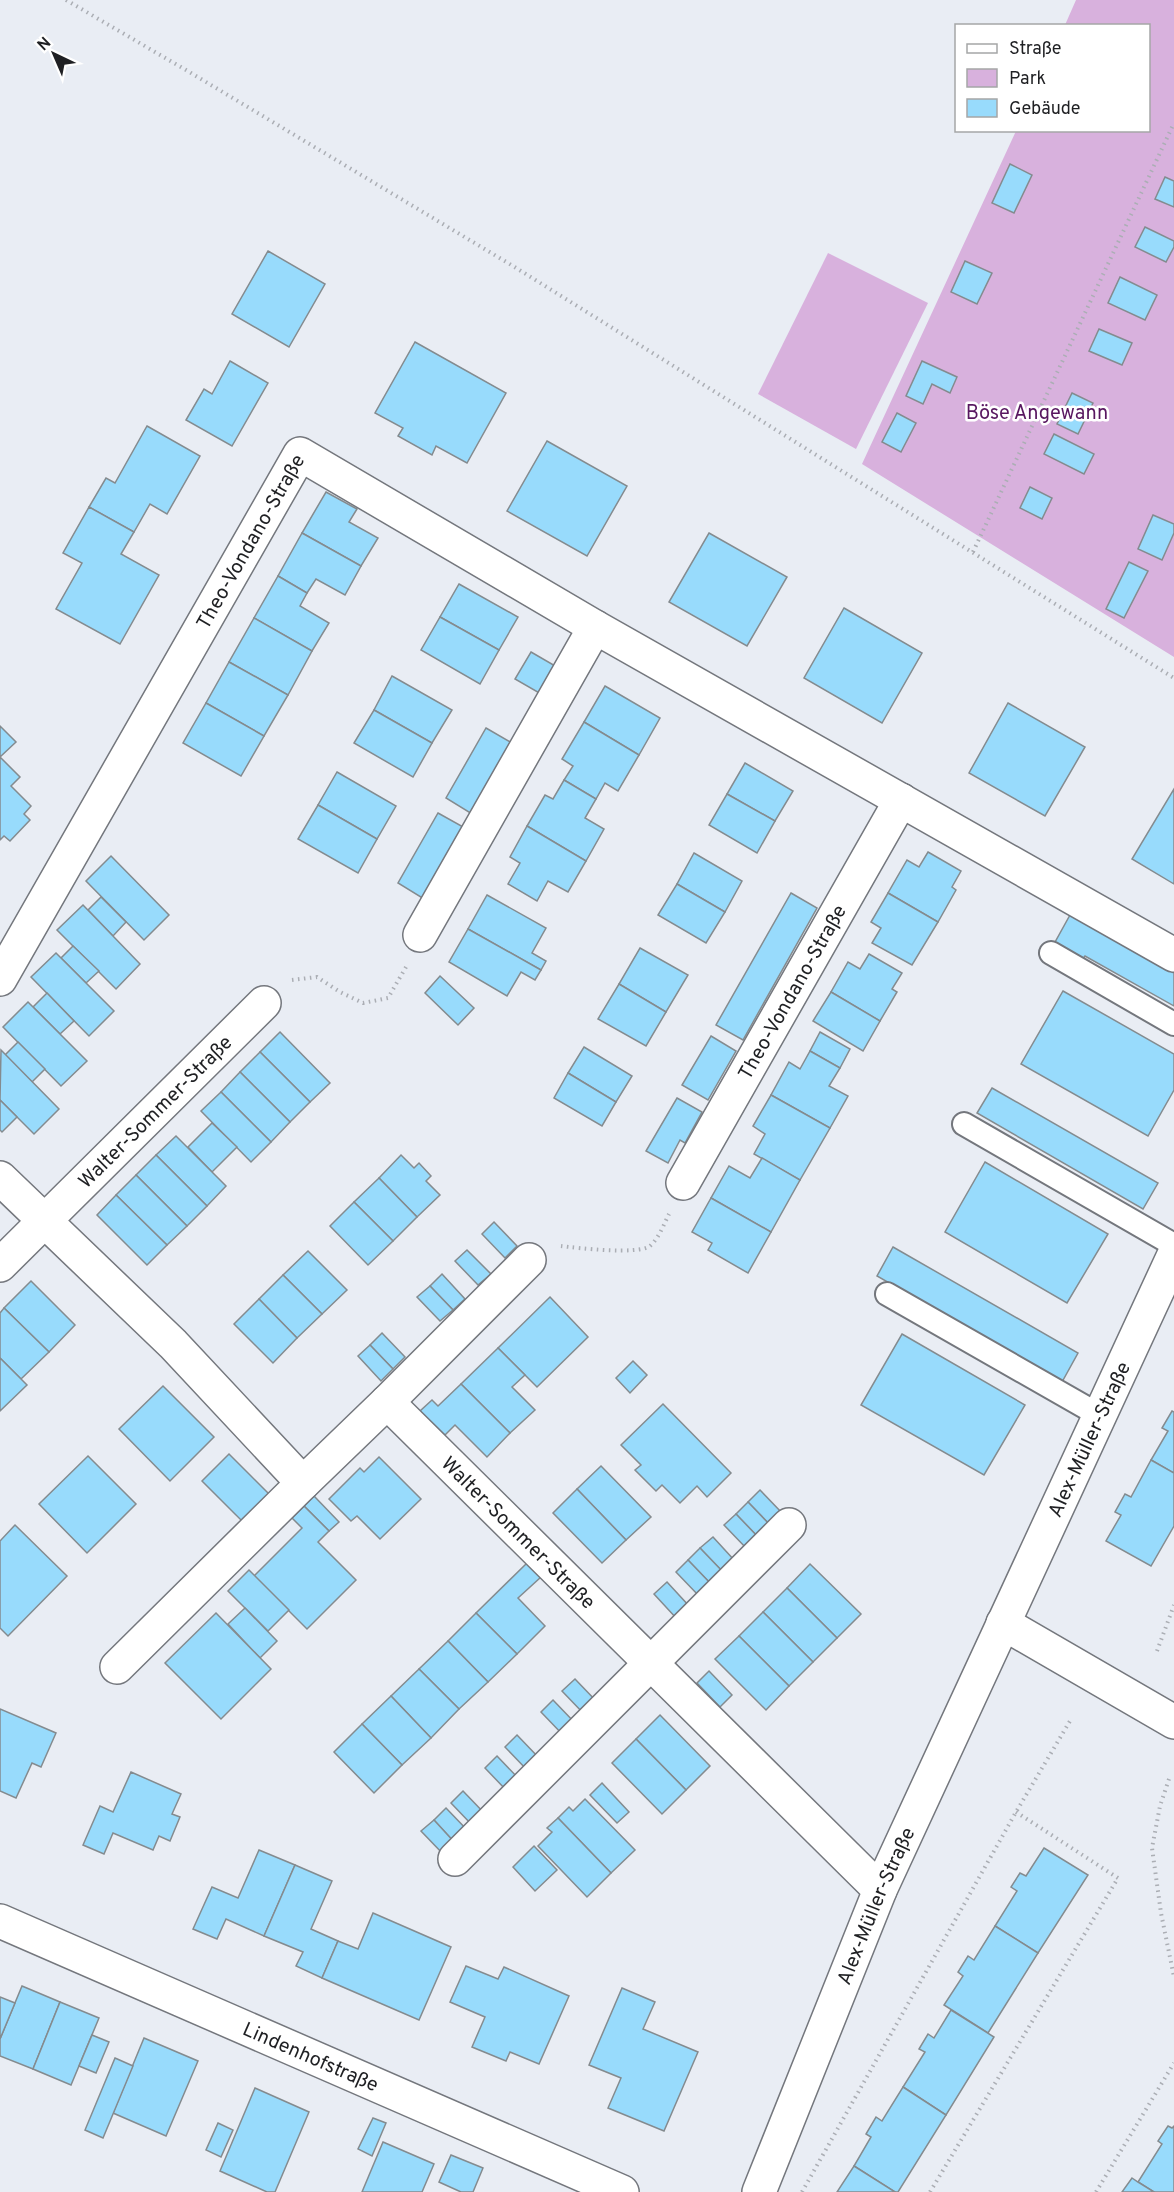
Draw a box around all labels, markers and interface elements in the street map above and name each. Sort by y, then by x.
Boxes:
north arrow [24,24,84,84]
legend [955,24,1150,132]
text: N [34,33,56,56]
text: Straße [1009,38,1061,61]
text: Park [1009,68,1046,91]
text: Gebäude [1009,98,1081,121]
park label: Böse Angewann [966,401,1108,427]
street label: Theo-Vondano-Straße [192,450,312,634]
street label: Theo-Vondano-Straße [733,901,854,1085]
street label: Walter-Sommer-Straße [73,1031,239,1195]
street label: Alex-Müller-Straße [1043,1358,1138,1522]
street label: Walter-Sommer-Straße [435,1452,600,1616]
street label: Alex-Müller-Straße [832,1824,922,1989]
street label: Lindenhofstraße [238,2017,382,2099]

